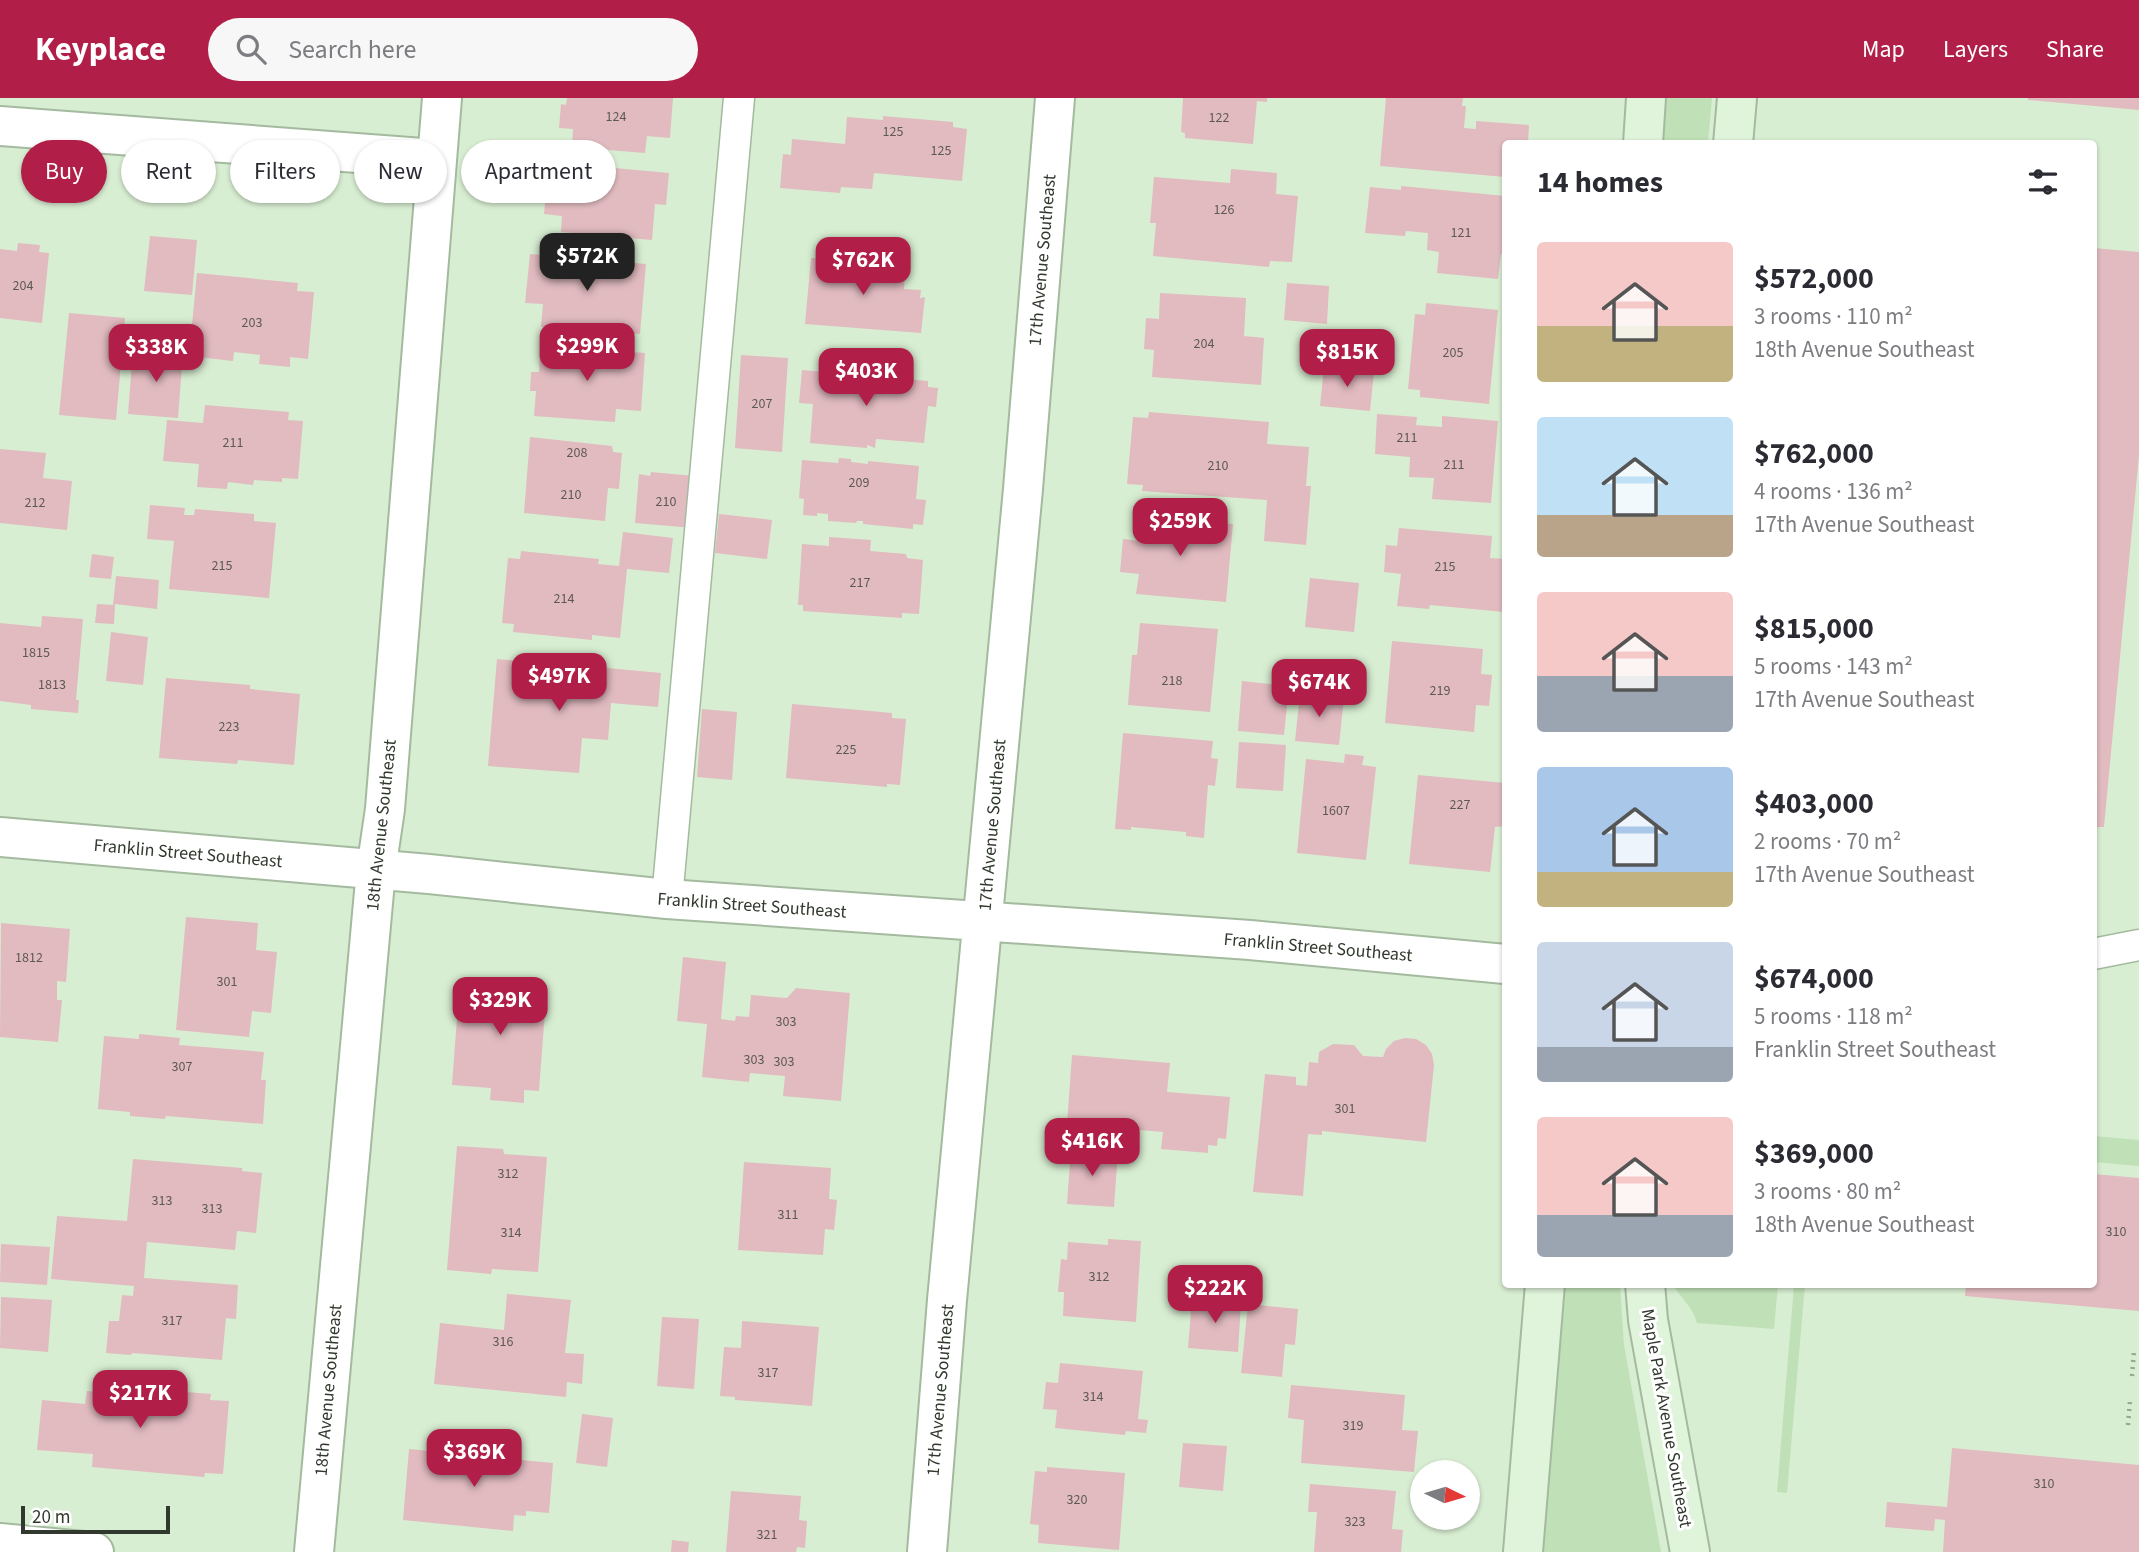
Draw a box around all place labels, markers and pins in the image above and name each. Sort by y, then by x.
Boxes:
pin: $572K [538,234,636,293]
pin: $762K [814,238,912,297]
pin: $338K [107,324,205,384]
pin: $299K [538,324,636,383]
pin: $815K [1298,330,1396,389]
pin: $403K [817,348,915,408]
pin: $259K [1131,498,1229,558]
pin: $497K [510,654,608,713]
pin: $674K [1270,660,1368,719]
pin: $329K [451,978,549,1037]
pin: $416K [1043,1118,1141,1178]
pin: $222K [1166,1266,1264,1325]
pin: $217K [91,1370,189,1430]
pin: $369K [425,1430,523,1489]

